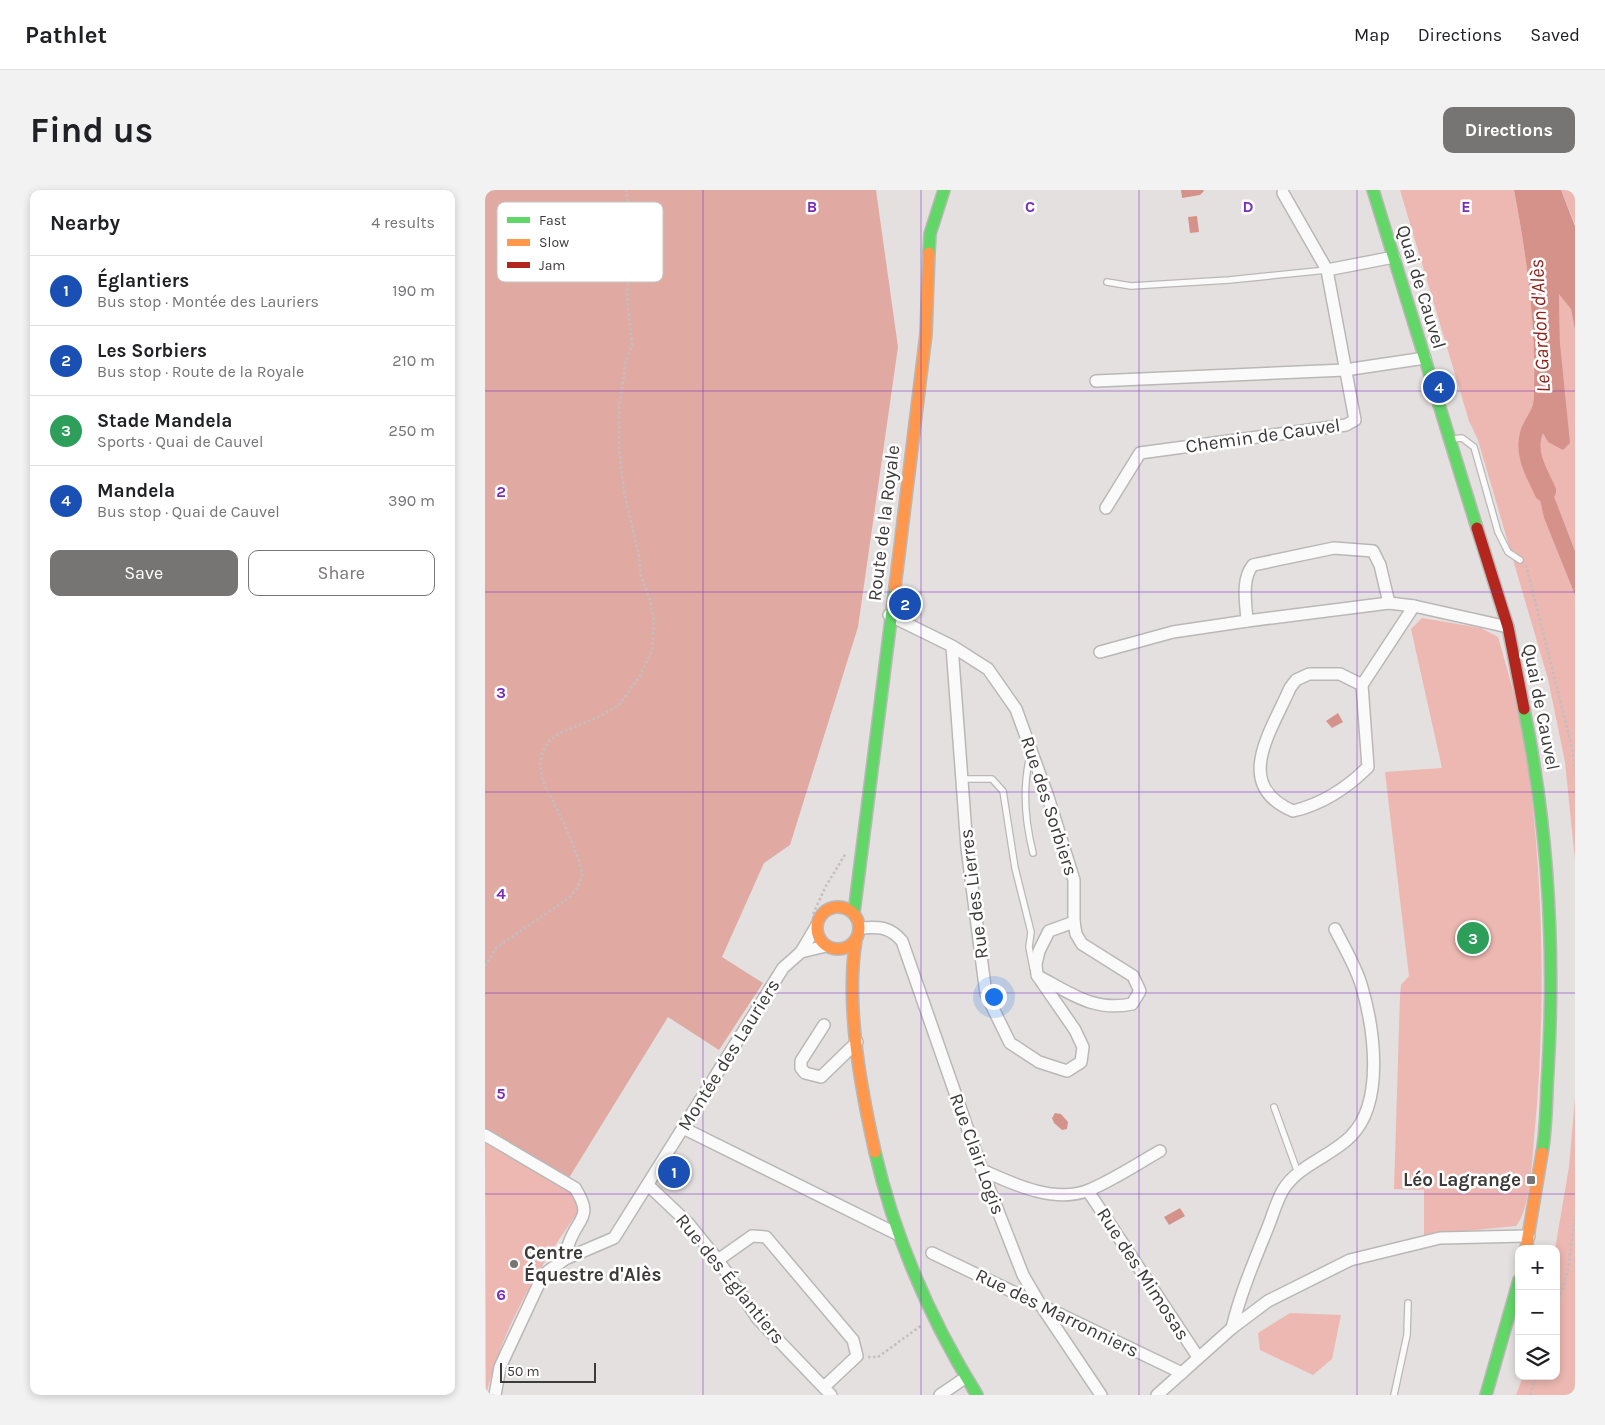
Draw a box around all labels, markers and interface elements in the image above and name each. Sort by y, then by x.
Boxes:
text: Pathlet [25,21,107,49]
text: Map [1354,24,1390,46]
text: Directions [1418,24,1502,46]
text: Saved [1530,24,1580,46]
button: Directions [1443,107,1575,153]
text: Find us [30,110,153,151]
text: B [807,197,817,216]
text: C [1025,197,1035,216]
text: D [1243,197,1254,216]
text: E [1461,197,1471,216]
legend [497,202,663,282]
text: Nearby [50,211,120,235]
text: Fast [539,212,566,229]
text: 4 results [371,213,435,232]
street label: Quai de Cauvel [1392,222,1450,352]
text: Slow [539,234,569,251]
text: Jam [539,257,565,274]
water label: Le Gardon d'Alès [1525,259,1555,393]
text: Églantiers [97,270,189,292]
text: 1 [63,281,69,300]
text: 190 m [392,281,435,300]
text: Bus stop · Montée des Lauriers [97,292,319,311]
text: Les Sorbiers [97,340,207,362]
text: 2 [61,351,71,370]
text: 210 m [392,351,435,370]
text: Bus stop · Route de la Royale [97,362,304,381]
pin: 4 [1423,368,1455,406]
text: Stade Mandela [97,410,232,432]
street label: Chemin de Cauvel [1184,414,1342,458]
text: 3 [61,421,71,440]
text: 250 m [388,421,435,440]
text: Sports · Quai de Cauvel [97,432,263,451]
street label: Route de la Royale [864,444,904,602]
text: Mandela [97,480,175,502]
text: 2 [496,482,506,501]
text: 4 [61,491,71,510]
text: 390 m [388,491,435,510]
text: Bus stop · Quai de Cauvel [97,502,280,521]
button: Save [50,550,238,596]
button: Share [248,550,435,596]
pin: 2 [889,585,921,623]
street label: Quai de Cauvel [1518,642,1564,772]
text: 3 [496,683,506,702]
street label: Rue des Sorbiers [1016,734,1082,878]
street label: Rue des Lierres [955,828,993,960]
text: 4 [496,884,506,903]
pin: 3 [1457,919,1489,957]
street label: Montée des Lauriers [673,975,785,1135]
your location [981,984,1007,1010]
text: 5 [496,1084,506,1103]
street label: Rue Clair Logis [945,1090,1009,1218]
pin: 1 [658,1153,690,1191]
place label: Léo Lagrange [1403,1169,1521,1191]
marker: Léo Lagrange [1525,1174,1537,1186]
street label: Rue des Mimosas [1092,1204,1194,1344]
street label: Rue des Églantiers [671,1209,790,1348]
place label: Centre Équestre d'Alès [524,1242,661,1286]
map controls [1515,1245,1560,1380]
button: + [1515,1245,1560,1290]
marker: Centre Équestre d'Alès [508,1258,520,1270]
street label: Rue des Marronniers [972,1264,1142,1362]
text: 6 [496,1285,506,1304]
button: − [1515,1290,1560,1335]
button: layers [1515,1335,1560,1380]
scale bar [500,1360,596,1383]
text: 50 m [507,1363,540,1380]

